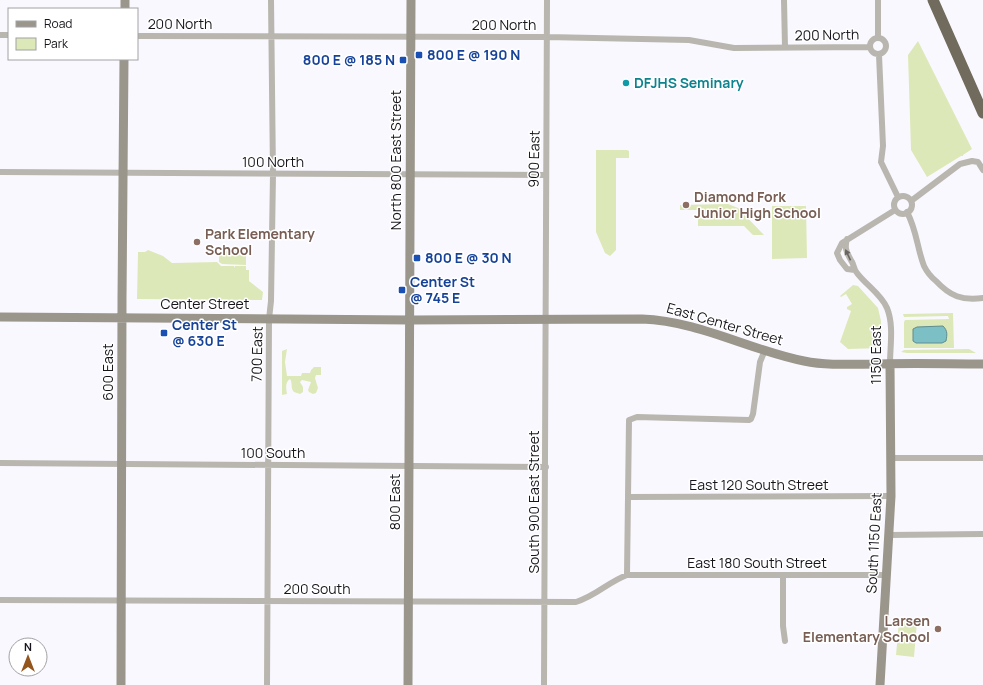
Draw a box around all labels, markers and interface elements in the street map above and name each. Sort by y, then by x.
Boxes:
legend [8,8,138,60]
street label: 200 North [148,14,212,33]
text: Road [44,15,72,32]
street label: 200 North [472,15,536,34]
street label: 200 North [794,24,860,45]
text: Park [44,35,69,52]
place label: 800 E @ 190 N [427,45,520,64]
place label: 800 E @ 185 N [303,50,395,69]
marker: 800 E @ 190 N [414,50,424,60]
marker: 800 E @ 185 N [398,55,408,65]
place label: DFJHS Seminary [634,73,744,92]
marker: DFJHS Seminary [621,78,631,88]
street label: North 800 East Street [386,89,405,230]
street label: 900 East [524,130,544,188]
street label: 100 North [242,152,304,171]
place label: Diamond Fork Junior High School [694,187,821,222]
marker: Diamond Fork Junior High School [681,200,691,210]
place label: Park Elementary School [205,224,315,259]
marker: Park Elementary School [192,237,202,247]
place label: 800 E @ 30 N [425,248,512,267]
one-way arrow [845,249,852,261]
marker: 800 E @ 30 N [412,253,422,263]
place label: Center St @ 745 E [410,272,475,307]
marker: Center St @ 745 E [397,285,407,295]
street label: Center Street [161,294,250,313]
street label: East Center Street [665,298,786,349]
place label: Center St @ 630 E [172,315,237,350]
street label: 1150 East [866,325,885,385]
street label: 700 East [247,326,266,382]
marker: Center St @ 630 E [159,328,169,338]
street label: 600 East [98,343,117,401]
street label: South 900 East Street [524,430,543,574]
street label: 100 South [241,443,305,462]
street label: 800 East [385,473,404,530]
street label: East 120 South Street [689,475,829,494]
street label: South 1150 East [861,492,886,594]
street label: East 180 South Street [687,553,827,572]
street label: 200 South [283,579,351,598]
place label: Larsen Elementary School [803,611,930,646]
marker: Larsen Elementary School [933,624,943,634]
north arrow [8,637,48,677]
text: N [24,639,32,654]

